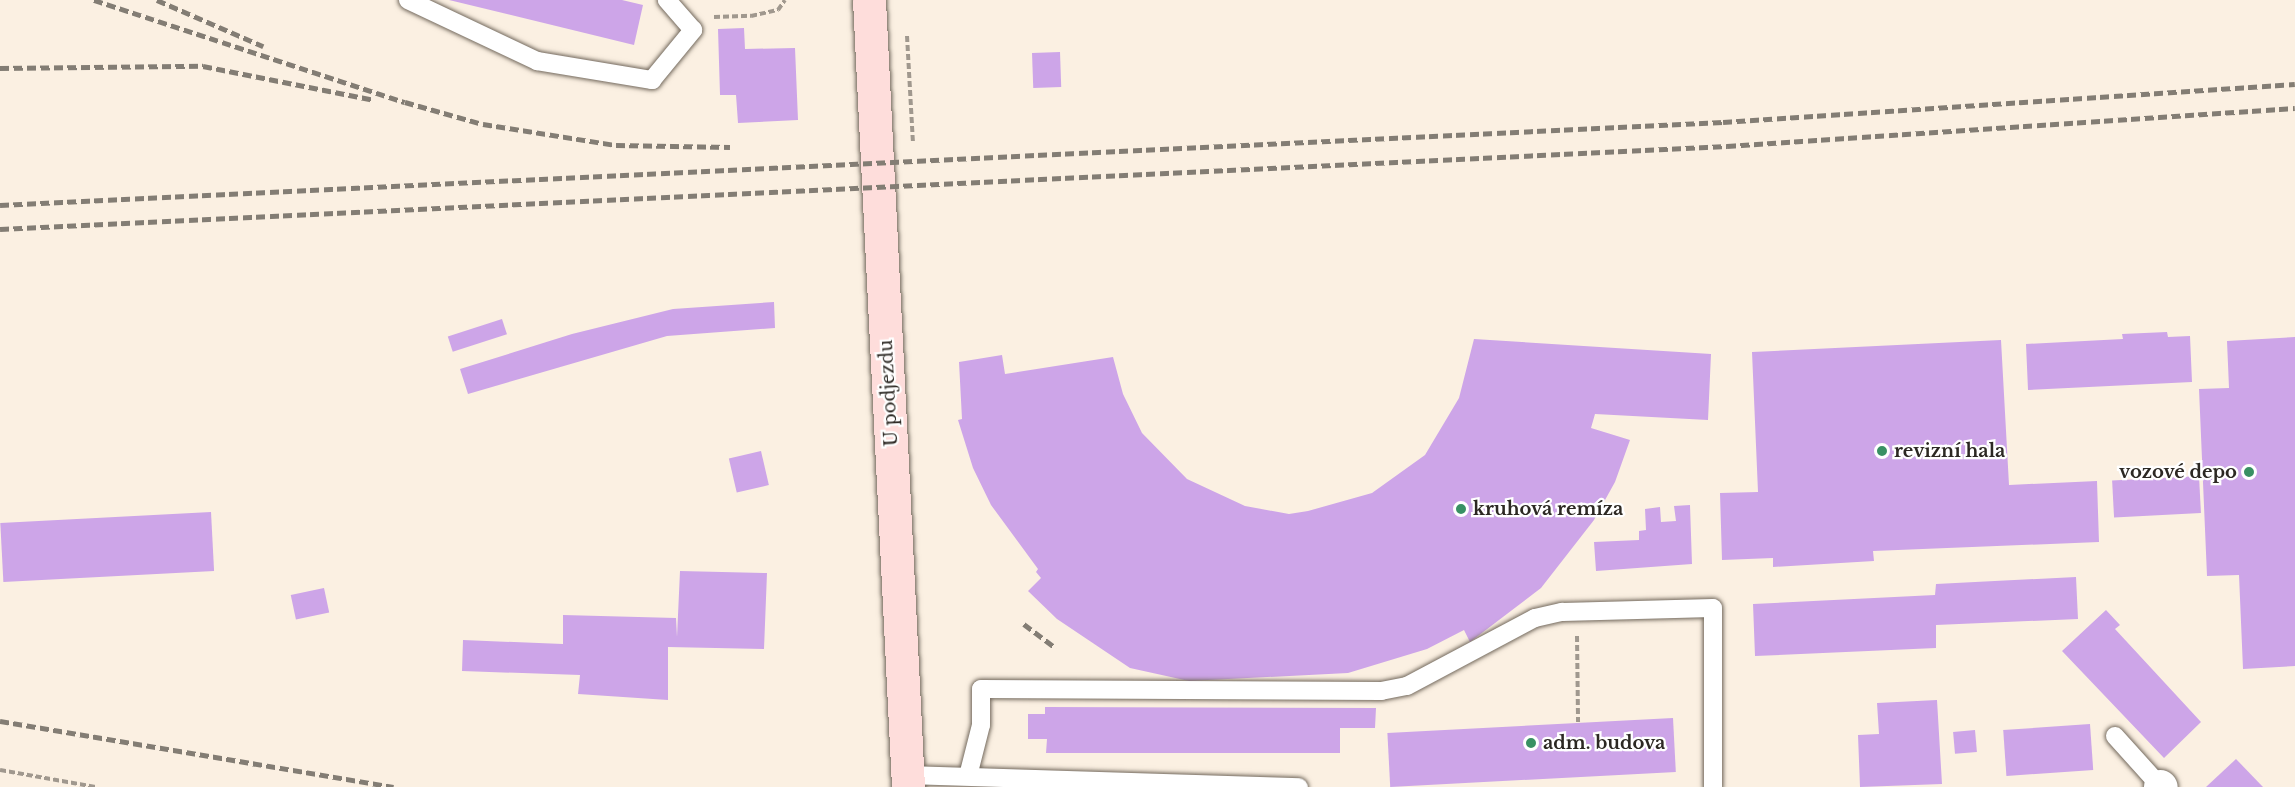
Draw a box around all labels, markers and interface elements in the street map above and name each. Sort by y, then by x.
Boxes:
street label: U podjezdu [875,339,903,447]
place label: revizní hala [1894,440,2005,462]
marker: revizní hala [1875,444,1889,458]
place label: vozové depo [2119,461,2237,483]
marker: vozové depo [2242,465,2256,479]
place label: kruhová remíza [1473,498,1623,520]
marker: kruhová remíza [1454,502,1468,516]
place label: adm. budova [1543,732,1665,754]
marker: adm. budova [1524,736,1538,750]

